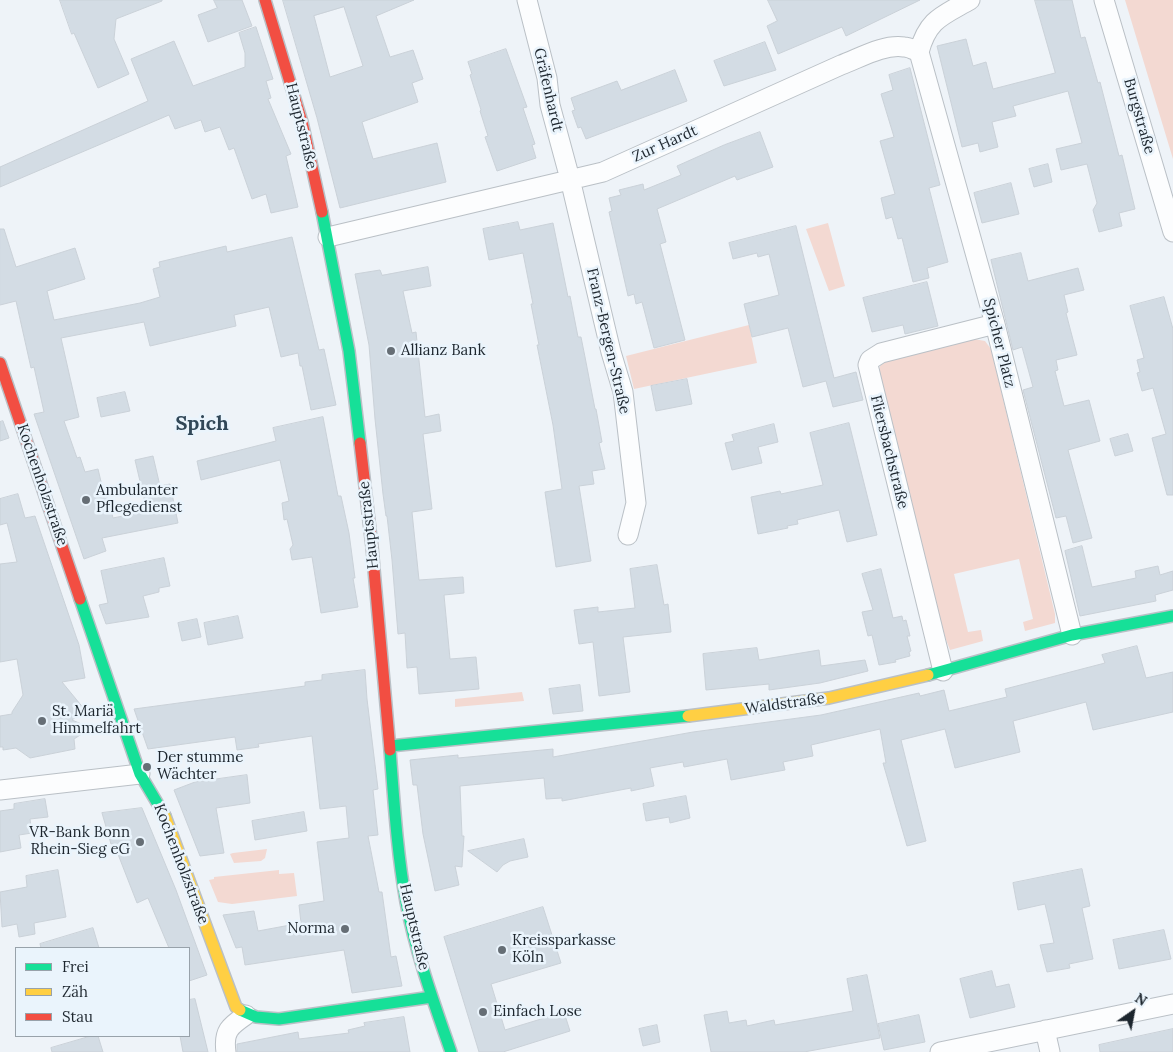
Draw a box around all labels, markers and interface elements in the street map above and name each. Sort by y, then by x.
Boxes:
street label: Gräfenhardt [530,46,566,134]
street label: Burgstraße [1120,76,1158,156]
street label: Hauptstraße [282,81,320,171]
street label: Zur Hardt [630,122,700,166]
street label: Franz-Bergen-Straße [582,266,634,416]
street label: Spicher Platz [979,297,1019,389]
place label: Allianz Bank [401,342,485,360]
marker: Allianz Bank [385,345,397,357]
street label: Fliersbachstraße [866,393,912,511]
district label: Spich [175,412,229,436]
street label: Kochenholzstraße [13,422,71,548]
street label: Hauptstraße [355,480,383,570]
place label: Ambulanter Pflegedienst [96,482,182,517]
marker: Ambulanter Pflegedienst [80,494,92,506]
street label: Waldstraße [744,689,826,719]
place label: St. Mariä Himmelfahrt [52,703,141,738]
marker: St. Mariä Himmelfahrt [36,715,48,727]
place label: Der stumme Wächter [157,749,243,784]
marker: Der stumme Wächter [141,761,153,773]
street label: Kochenholzstraße [150,801,212,927]
place label: VR-Bank Bonn Rhein-Sieg eG [29,824,130,859]
marker: VR-Bank Bonn Rhein-Sieg eG [134,836,146,848]
street label: Hauptstraße [395,882,433,972]
place label: Norma [287,920,335,938]
marker: Norma [339,923,351,935]
place label: Kreissparkasse Köln [512,932,616,967]
marker: Kreissparkasse Köln [496,944,508,956]
legend [15,947,190,1037]
text: Frei [62,957,89,976]
text: Zäh [62,982,88,1001]
north arrow [1108,987,1158,1037]
text: N [1132,989,1151,1010]
place label: Einfach Lose [493,1003,582,1021]
marker: Einfach Lose [477,1006,489,1018]
text: Stau [62,1007,93,1026]

